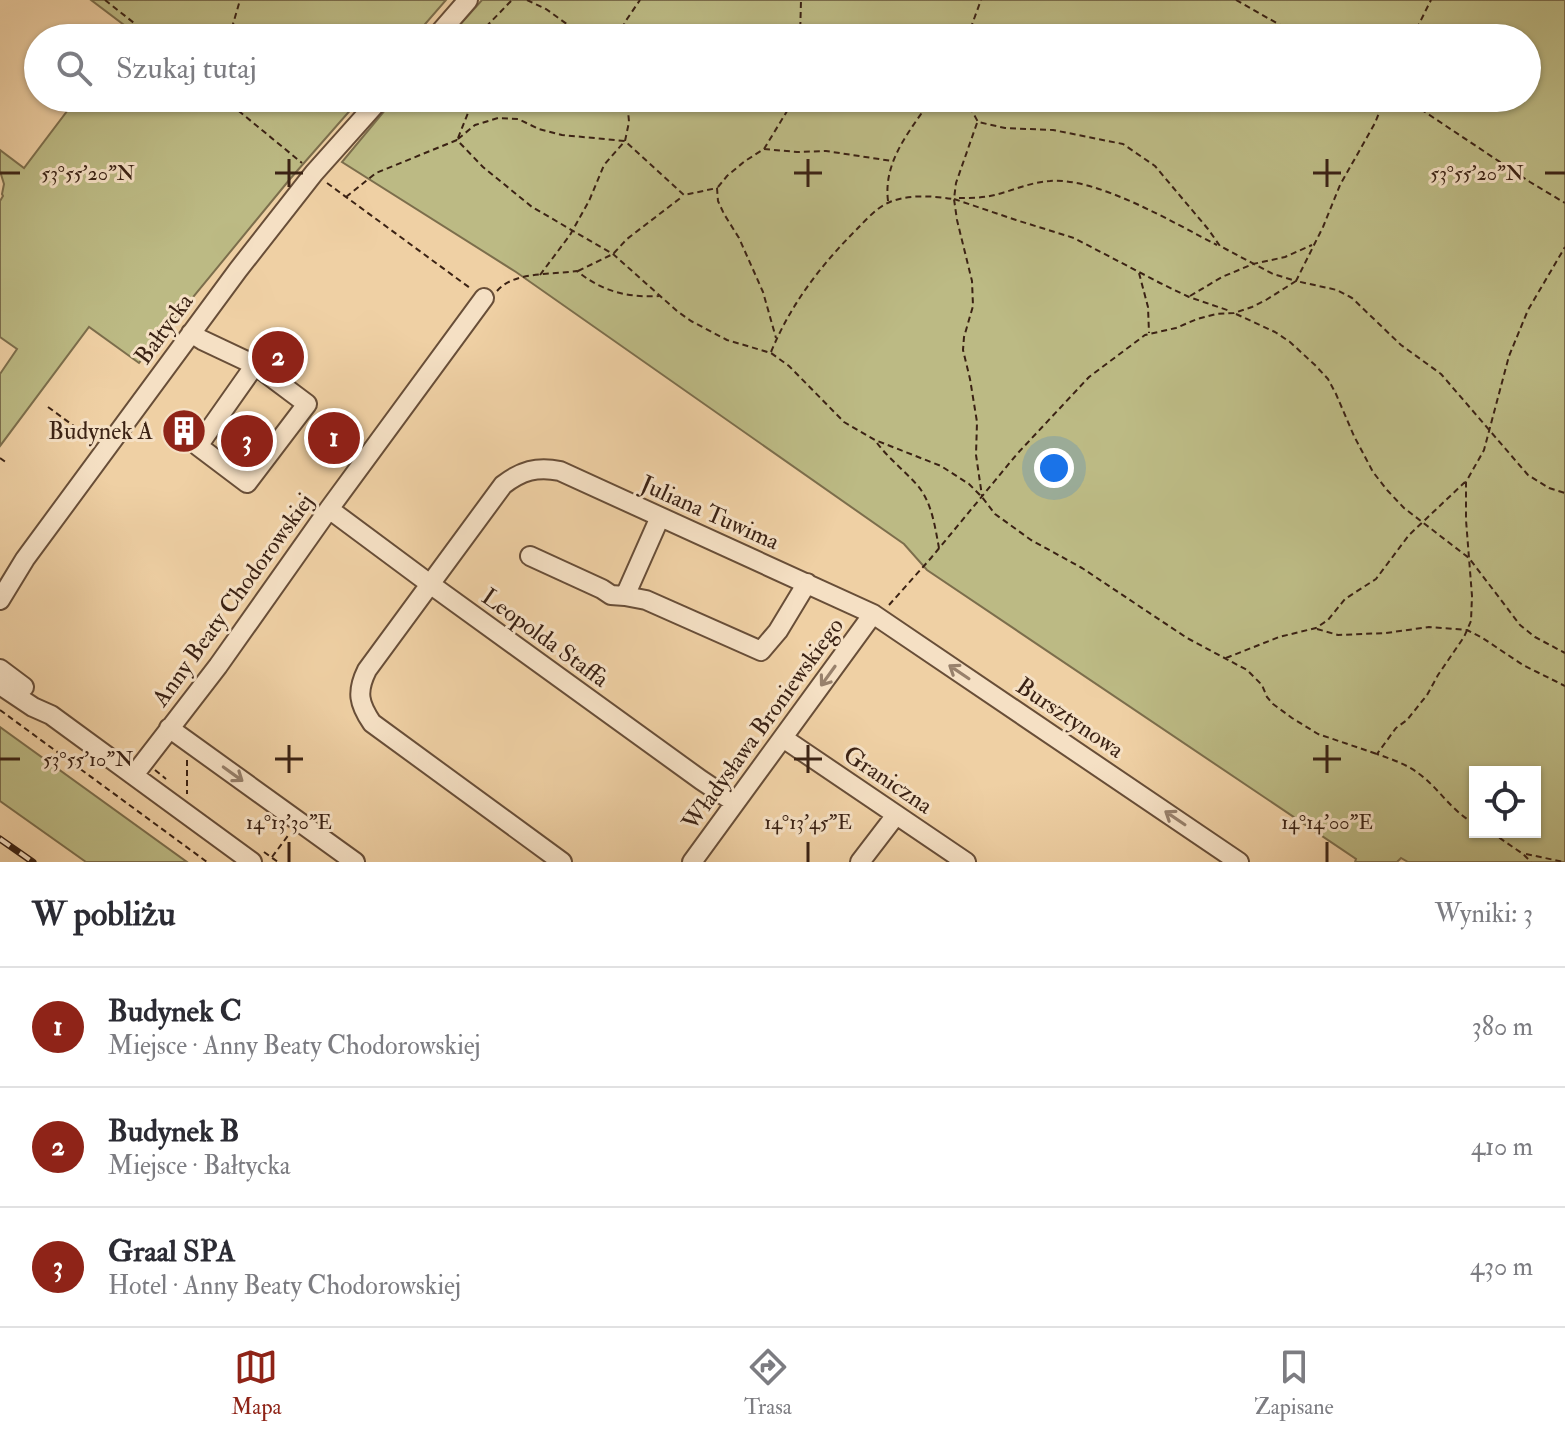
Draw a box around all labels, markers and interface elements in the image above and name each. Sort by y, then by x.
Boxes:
search box [24,24,1541,112]
icon: search [52,46,96,90]
text: Szukaj tutaj [116,50,257,87]
text: 53°55'20"N [41,161,135,186]
text: 53°55'20"N [1430,161,1524,186]
street label: Bałtycka [128,286,201,371]
pin: 2 [252,327,304,387]
building icon: Budynek A [160,407,208,455]
pin: 1 [308,408,360,468]
pin: 3 [221,411,273,471]
place label: Budynek A [48,416,153,447]
your location [1034,448,1074,488]
street label: Juliana Tuwima [635,468,785,558]
street label: Anny Beaty Chodorowskiej [145,487,321,714]
street label: Leopolda Staffa [475,581,616,695]
street label: Władysława Broniewskiego [675,611,851,837]
one-way arrow [949,664,971,681]
one-way arrow [820,665,837,686]
street label: Bursztynowa [1010,671,1131,766]
street label: Graniczna [837,739,940,822]
text: 53°55'10"N [43,747,133,772]
one-way arrow [221,766,243,782]
map controls [1469,766,1541,838]
button: locate [1469,766,1541,838]
text: 14°13'30"E [246,810,332,835]
text: 14°13'45"E [764,810,852,835]
one-way arrow [1164,810,1186,826]
text: 14°14'00"E [1281,810,1373,835]
text: W pobliżu [32,893,176,936]
text: Wyniki: 3 [1435,898,1533,930]
text: Budynek C [108,993,242,1030]
text: 1 [53,1011,63,1043]
text: 380 m [1472,1011,1533,1043]
text: Miejsce · Anny Beaty Chodorowskiej [108,1030,481,1062]
text: Budynek B [108,1113,240,1150]
text: 2 [51,1131,65,1163]
text: 410 m [1471,1131,1533,1163]
text: Miejsce · Bałtycka [108,1150,290,1182]
text: Graal SPA [108,1233,235,1270]
text: 3 [53,1251,63,1283]
text: 430 m [1470,1251,1533,1283]
text: Hotel · Anny Beaty Chodorowskiej [108,1270,461,1302]
tab: Mapa [231,1345,282,1421]
tab: Trasa [744,1345,792,1421]
tab: Zapisane [1254,1345,1334,1421]

